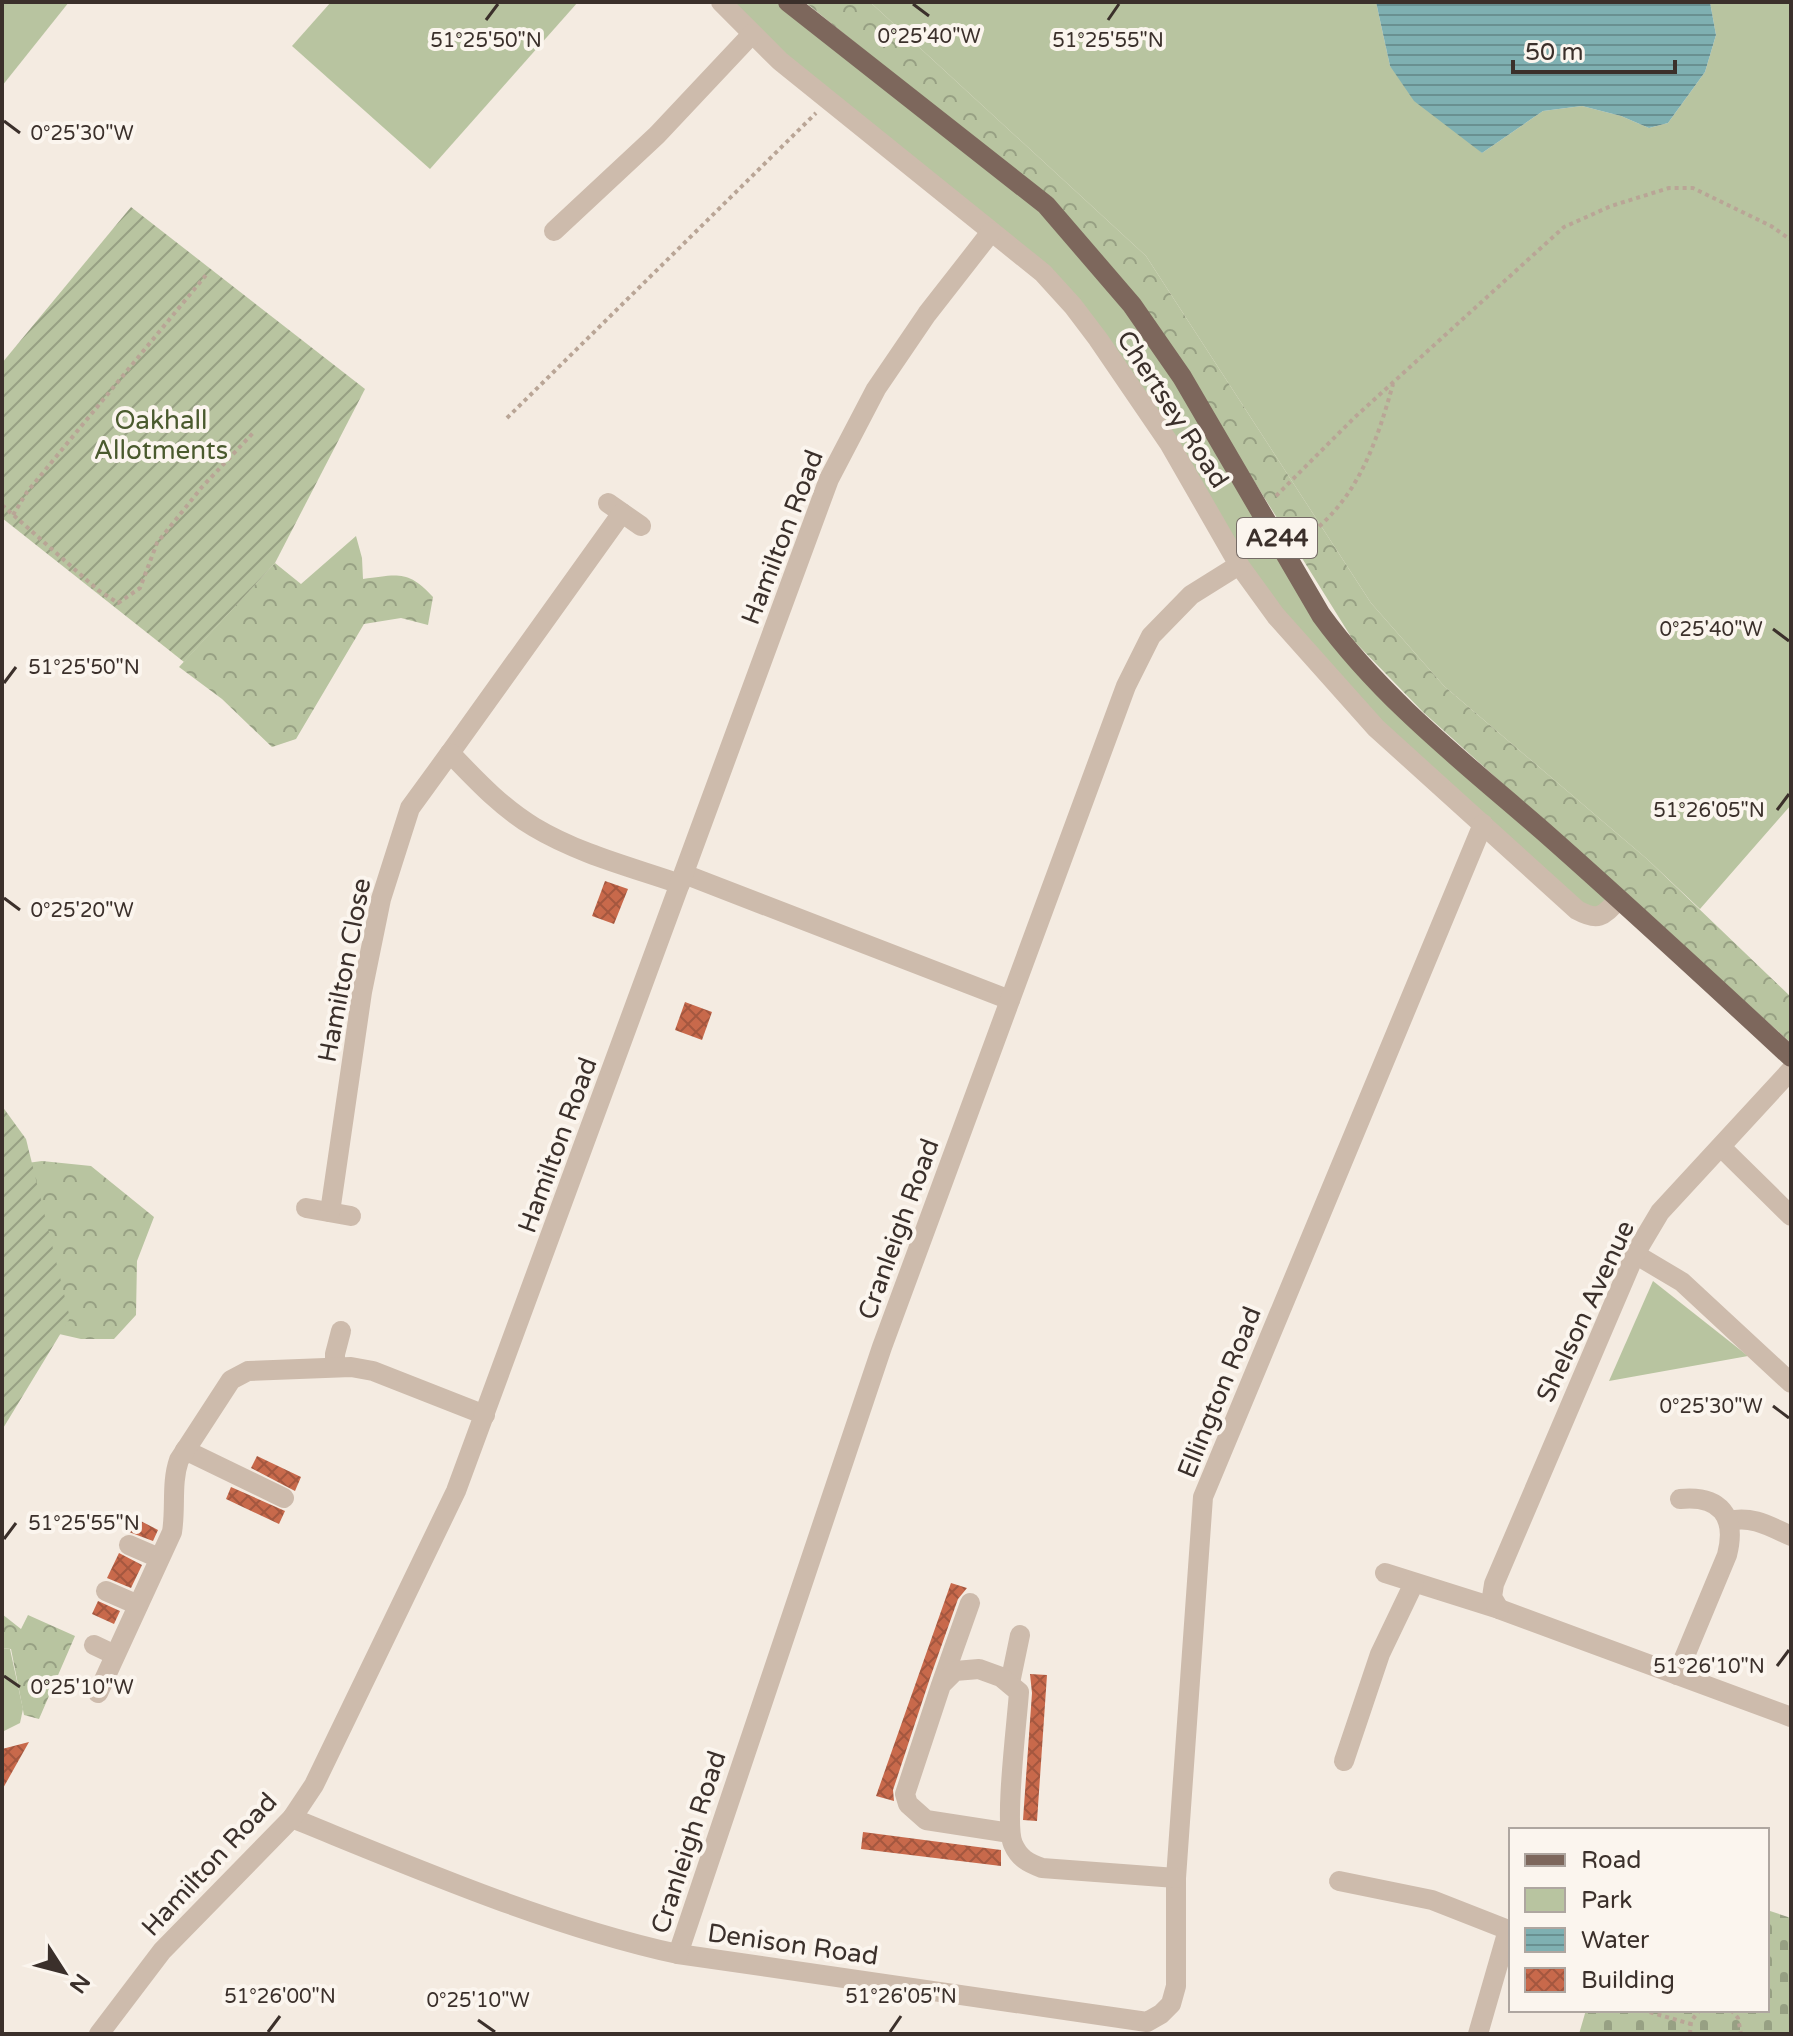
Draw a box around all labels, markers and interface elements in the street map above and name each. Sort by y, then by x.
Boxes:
scale bar [1513,24,1675,74]
text: 0°25'40"W [877,25,981,49]
text: 51°25'50"N [430,29,542,53]
text: 51°25'55"N [1052,29,1164,53]
text: 50 m [1525,38,1583,67]
text: 0°25'30"W [30,122,134,146]
street label: Chertsey Road [1110,325,1235,494]
park label: Oakhall Allotments [94,405,228,466]
street label: Hamilton Road [735,445,830,629]
road number: A244 [1237,518,1317,558]
text: 0°25'40"W [1659,618,1763,642]
text: 51°25'50"N [28,656,140,680]
text: 51°26'05"N [1653,799,1765,823]
street label: Hamilton Close [311,875,378,1065]
text: 0°25'20"W [30,899,134,923]
street label: Hamilton Road [511,1053,604,1237]
street label: Cranleigh Road [851,1134,946,1324]
street label: Shelson Avenue [1530,1215,1641,1407]
street label: Ellington Road [1171,1302,1268,1482]
text: 0°25'30"W [1659,1395,1763,1419]
text: 51°25'55"N [28,1512,140,1536]
text: 51°26'10"N [1653,1655,1765,1679]
text: 0°25'10"W [30,1676,134,1700]
street label: Cranleigh Road [644,1747,733,1937]
street label: Hamilton Road [135,1786,284,1942]
legend [1509,1828,1769,2012]
text: Road [1581,1846,1641,1875]
text: Park [1581,1886,1632,1915]
street label: Denison Road [705,1917,880,1972]
text: Water [1581,1926,1650,1955]
north arrow [24,1932,104,2012]
text: Building [1581,1966,1675,1995]
text: N [64,1968,95,1998]
text: 51°26'00"N [224,1985,336,2009]
text: 51°26'05"N [845,1985,957,2009]
text: 0°25'10"W [426,1989,530,2013]

